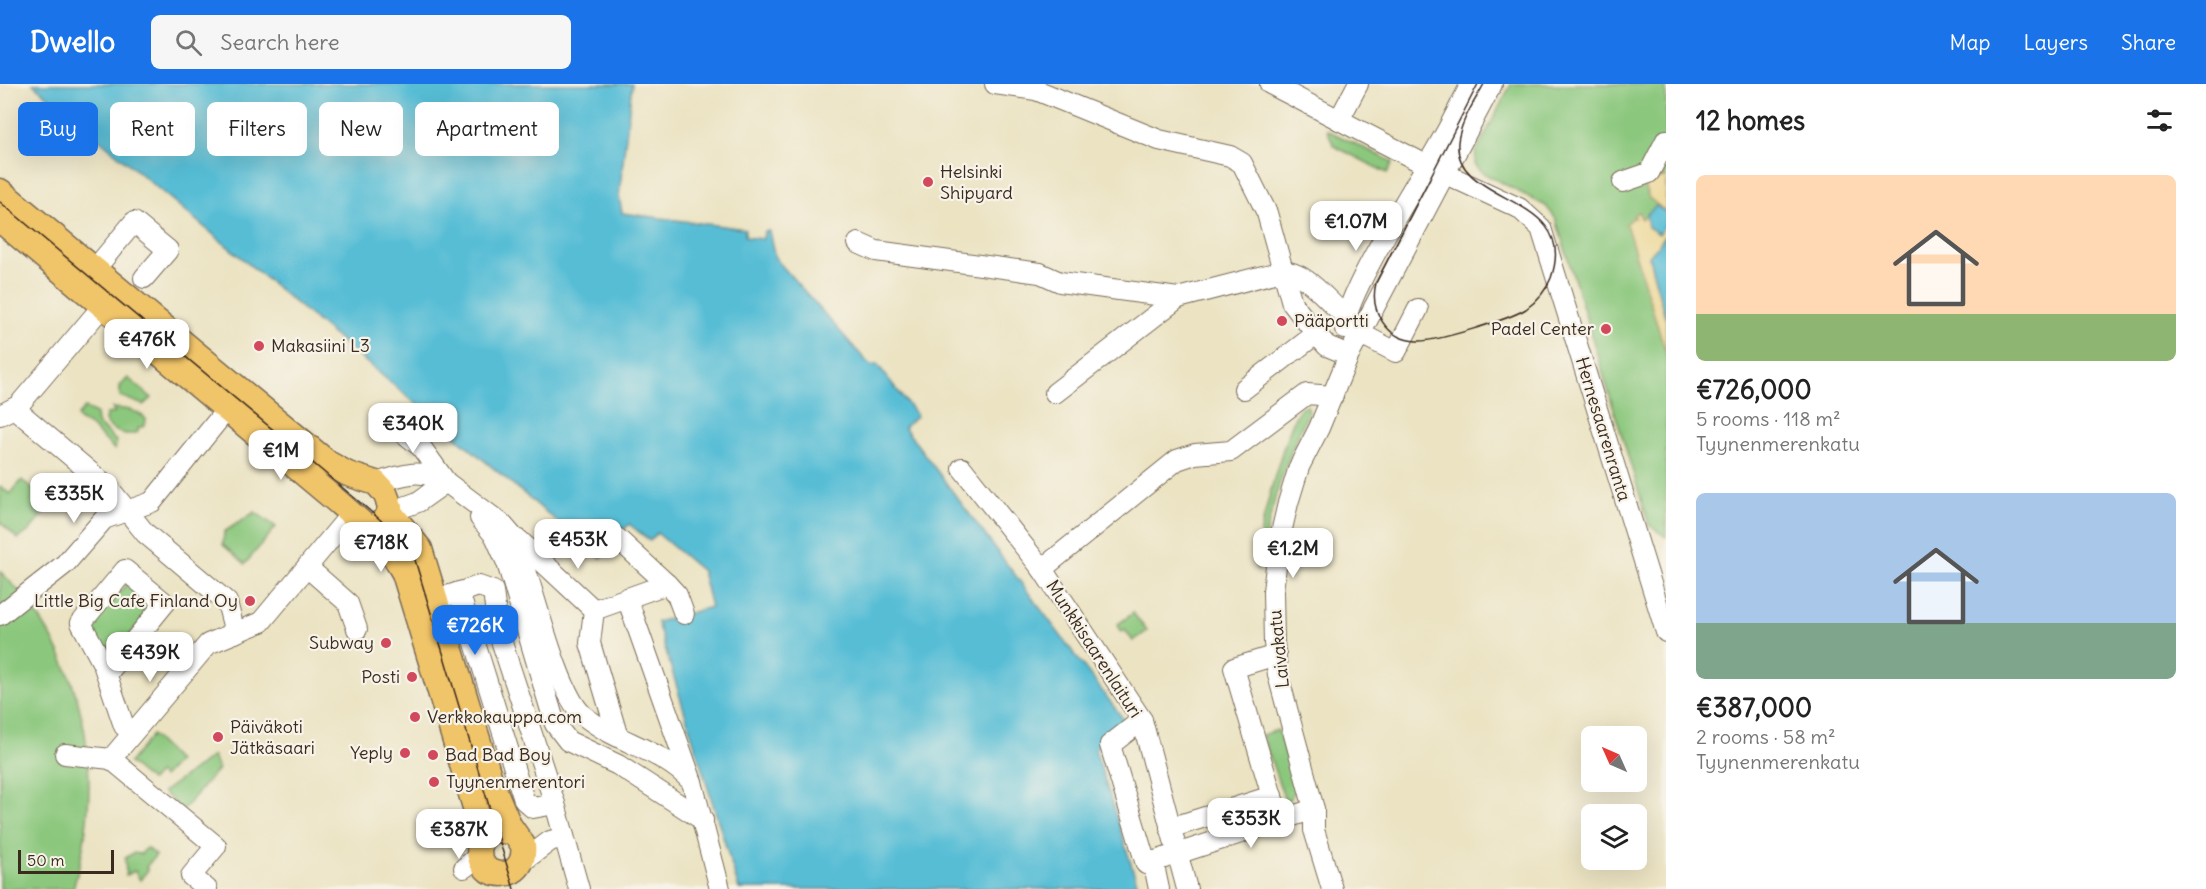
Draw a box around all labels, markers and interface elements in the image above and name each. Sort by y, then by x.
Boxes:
search box [151,15,571,69]
text: Dwello [30,24,115,60]
icon: search [172,26,205,59]
text: Search here [220,28,340,56]
text: Map [1950,29,1990,56]
text: Layers [2023,29,2088,56]
text: Share [2121,29,2176,56]
chip: Buy [18,102,98,156]
chip: Rent [110,102,195,156]
chip: Filters [207,102,307,156]
chip: New [319,102,403,156]
chip: Apartment [415,102,559,156]
text: 12 homes [1696,104,1805,137]
icon: filters [2143,104,2176,137]
place label: Helsinki Shipyard [940,160,1013,204]
marker: Helsinki Shipyard [921,175,935,189]
pin: €1.07M [1307,201,1405,252]
text: €1.07M [1324,208,1388,233]
icon: home [1882,214,1990,322]
place label: Pääportti [1294,309,1369,332]
marker: Pääportti [1275,314,1289,328]
place label: Padel Center [1491,317,1595,340]
pin: €476K [105,319,189,370]
marker: Padel Center [1599,322,1613,336]
text: €476K [118,326,176,351]
place label: Makasiini L3 [271,334,370,357]
marker: Makasiini L3 [252,339,266,353]
street label: Hernesaarenranta [1571,354,1636,504]
text: €726,000 [1696,373,1812,406]
pin: €340K [371,403,455,454]
text: 5 rooms · 118 m² [1696,406,1841,431]
text: €340K [382,410,444,435]
pin: €1M [252,430,310,481]
text: Tyynenmerenkatu [1696,431,1860,456]
text: €1M [263,437,299,462]
pin: €335K [32,473,116,524]
text: €335K [44,480,104,505]
pin: €453K [536,519,620,570]
pin: €718K [339,522,423,573]
text: €453K [548,526,608,551]
pin: €1.2M [1251,528,1335,579]
text: €718K [354,529,408,554]
icon: home [1882,532,1990,640]
text: €1.2M [1267,535,1319,560]
street label: Munkkisaarenlaituri [1041,575,1148,722]
place label: Little Big Cafe Finland Oy [34,589,238,612]
marker: Little Big Cafe Finland Oy [243,594,257,608]
pin: €726K [433,605,517,656]
street label: Laivakatu [1263,609,1294,689]
text: €726K [446,612,504,637]
place label: Subway [309,631,374,654]
pin: €439K [108,632,192,683]
marker: Subway [379,636,393,650]
text: €439K [120,639,180,664]
place label: Posti [361,665,400,688]
marker: Posti [405,670,419,684]
text: €387,000 [1696,691,1812,724]
place label: Verkkokauppa.com [427,705,582,728]
marker: Verkkokauppa.com [408,710,422,724]
place label: Päiväkoti Jätkäsaari [230,715,315,759]
text: 2 rooms · 58 m² [1696,724,1836,749]
north arrow [1581,726,1647,792]
map controls [1581,726,1647,870]
marker: Päiväkoti Jätkäsaari [211,730,225,744]
place label: Yeply [350,741,393,764]
place label: Bad Bad Boy [445,743,551,766]
marker: Yeply [398,746,412,760]
marker: Bad Bad Boy [426,748,440,762]
text: Tyynenmerenkatu [1696,749,1860,774]
place label: Tyynenmerentori [446,770,585,793]
marker: Tyynenmerentori [427,775,441,789]
pin: €353K [1209,798,1293,849]
button: layers [1581,804,1647,870]
text: €353K [1221,805,1281,830]
pin: €387K [417,809,501,860]
text: €387K [430,816,488,841]
scale bar [18,847,114,874]
text: 50 m [27,850,65,870]

